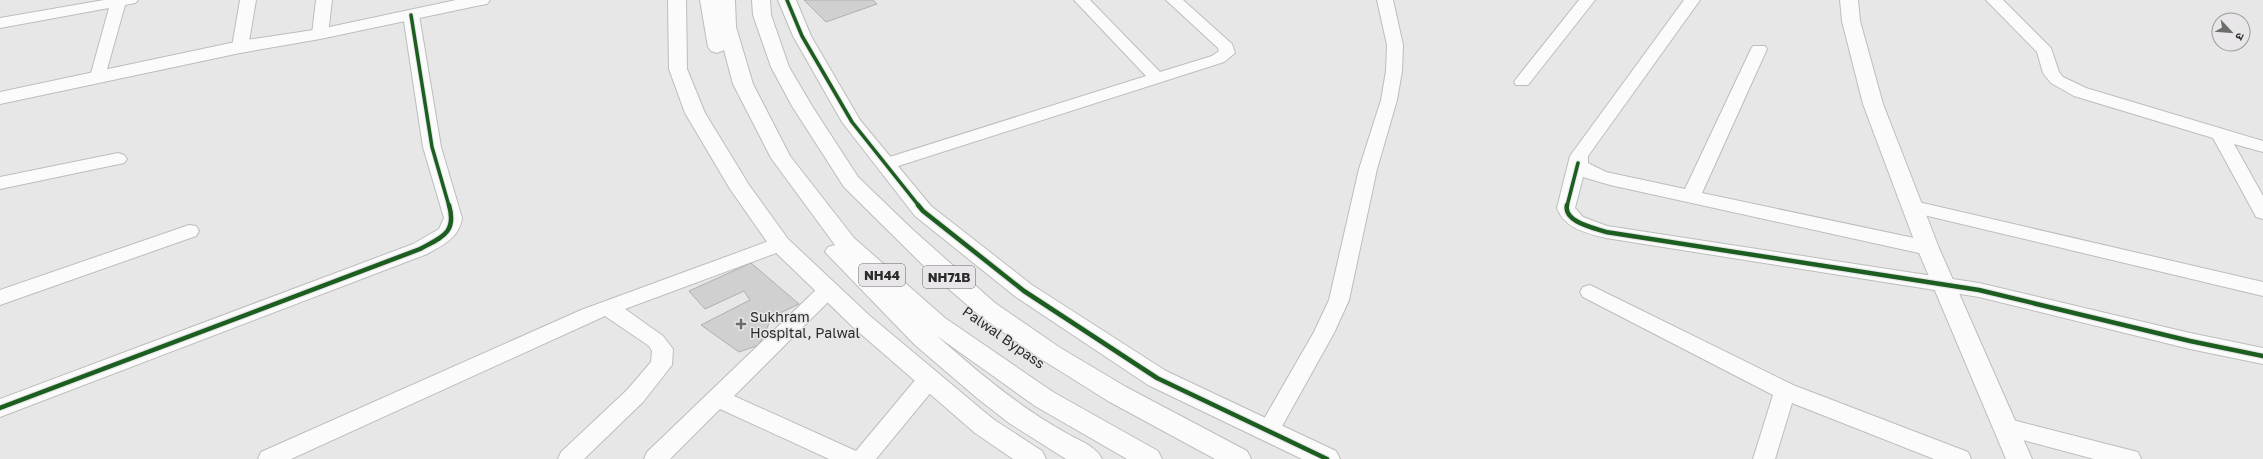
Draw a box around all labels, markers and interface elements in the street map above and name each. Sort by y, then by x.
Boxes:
north arrow [2211,12,2251,52]
text: उ [2233,31,2248,43]
road number: NH44 [859,264,905,286]
road number: NH71B [923,266,975,288]
street label: Palwal Bypass [960,302,1048,372]
place label: Sukhram Hospital, Palwal [750,308,860,341]
marker: Sukhram Hospital, Palwal [735,318,747,330]

